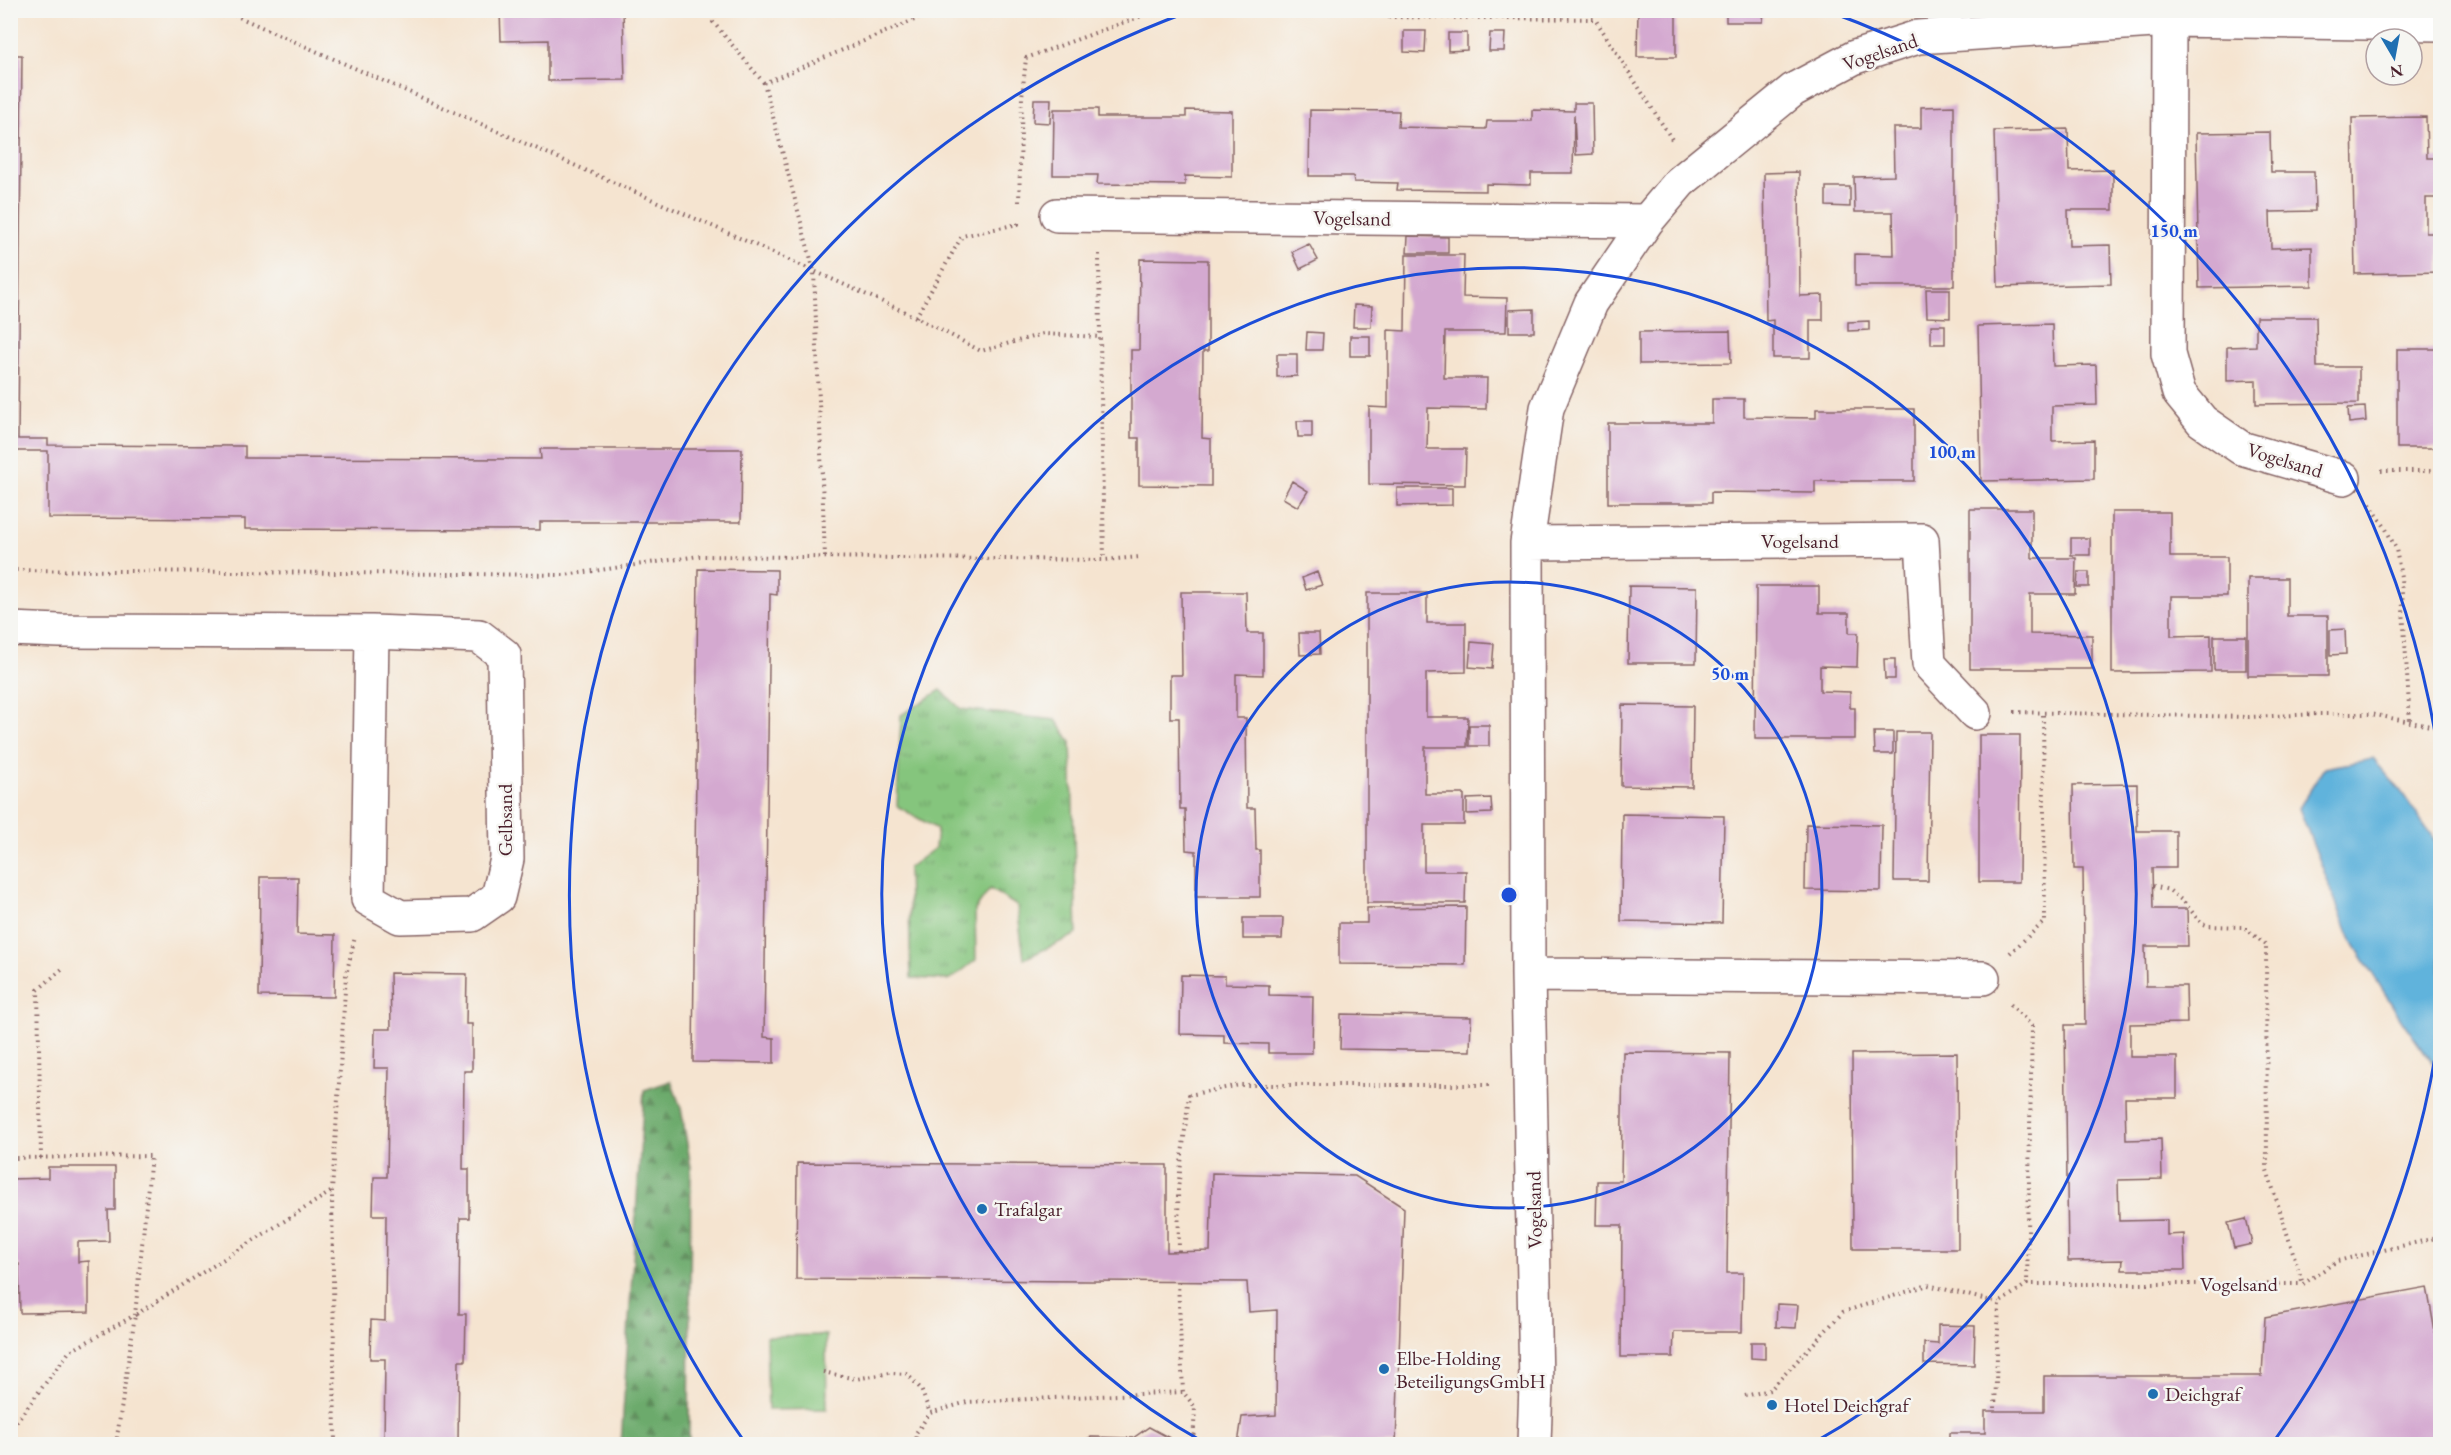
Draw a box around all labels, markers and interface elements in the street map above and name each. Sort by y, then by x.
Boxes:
street label: Vogelsand [1839,27,1922,77]
north arrow [2364,27,2424,87]
text: N [2388,60,2405,83]
street label: Vogelsand [1313,204,1392,232]
text: 150 m [2150,219,2198,242]
street label: Vogelsand [2244,436,2327,484]
text: 100 m [1928,440,1976,463]
street label: Vogelsand [1761,528,1840,554]
text: 50 m [1711,662,1749,685]
street label: Gelbsand [492,783,518,856]
centre of rings [1499,885,1519,905]
street label: Vogelsand [1520,1170,1548,1249]
place label: Trafalgar [994,1196,1062,1222]
marker: Trafalgar [975,1202,989,1216]
street label: Vogelsand [2200,1271,2279,1297]
place label: Elbe-Holding BeteiligungsGmbH [1396,1345,1546,1394]
marker: Elbe-Holding BeteiligungsGmbH [1377,1362,1391,1376]
place label: Deichgraf [2165,1381,2244,1407]
marker: Deichgraf [2146,1387,2160,1401]
place label: Hotel Deichgraf [1784,1392,1912,1418]
marker: Hotel Deichgraf [1765,1398,1779,1412]

